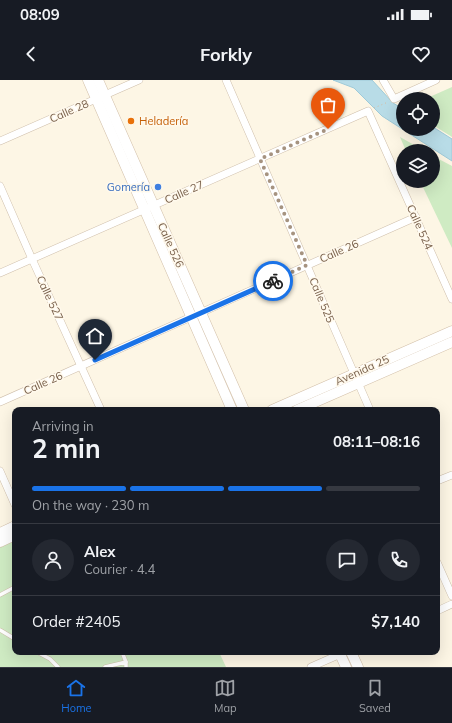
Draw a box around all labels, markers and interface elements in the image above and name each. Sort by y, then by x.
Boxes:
text: 08:09 [20,5,60,24]
icon: back [20,43,42,65]
text: Forkly [200,43,252,66]
icon: heart [410,43,432,65]
pin [311,88,345,129]
map controls [396,92,440,188]
button: locate [396,92,440,136]
icon: bag [317,94,339,116]
street label: Calle 28 [47,96,91,126]
place label: Heladería [139,114,188,128]
marker: Heladería [126,116,136,126]
button: layers [396,144,440,188]
street label: Calle 27 [162,177,206,207]
place label: Gomería [107,180,150,194]
marker: Gomería [153,182,163,192]
street label: Calle 524 [404,202,436,252]
street label: Calle 526 [155,220,187,270]
street label: Calle 26 [317,236,361,266]
courier [253,261,293,301]
icon: bike [262,270,284,292]
street label: Calle 527 [34,273,66,323]
street label: Calle 525 [306,275,338,325]
pin [78,319,112,360]
icon: home [84,325,106,347]
street label: Avenida 25 [333,352,392,388]
street label: Calle 26 [21,368,65,398]
text: Arriving in [32,418,94,434]
text: 2 min [32,432,101,465]
text: 08:11–08:16 [333,432,420,451]
text: On the way · 230 m [32,497,149,513]
button: person [32,539,74,581]
button: chat [326,539,368,581]
button: phone [378,539,420,581]
text: Alex [84,542,116,561]
text: Courier · 4.4 [84,561,155,577]
text: Order #2405 [32,612,120,631]
text: $7,140 [371,612,420,631]
tab: Home [61,677,92,715]
tab: Map [214,677,237,715]
tab: Saved [359,677,391,715]

